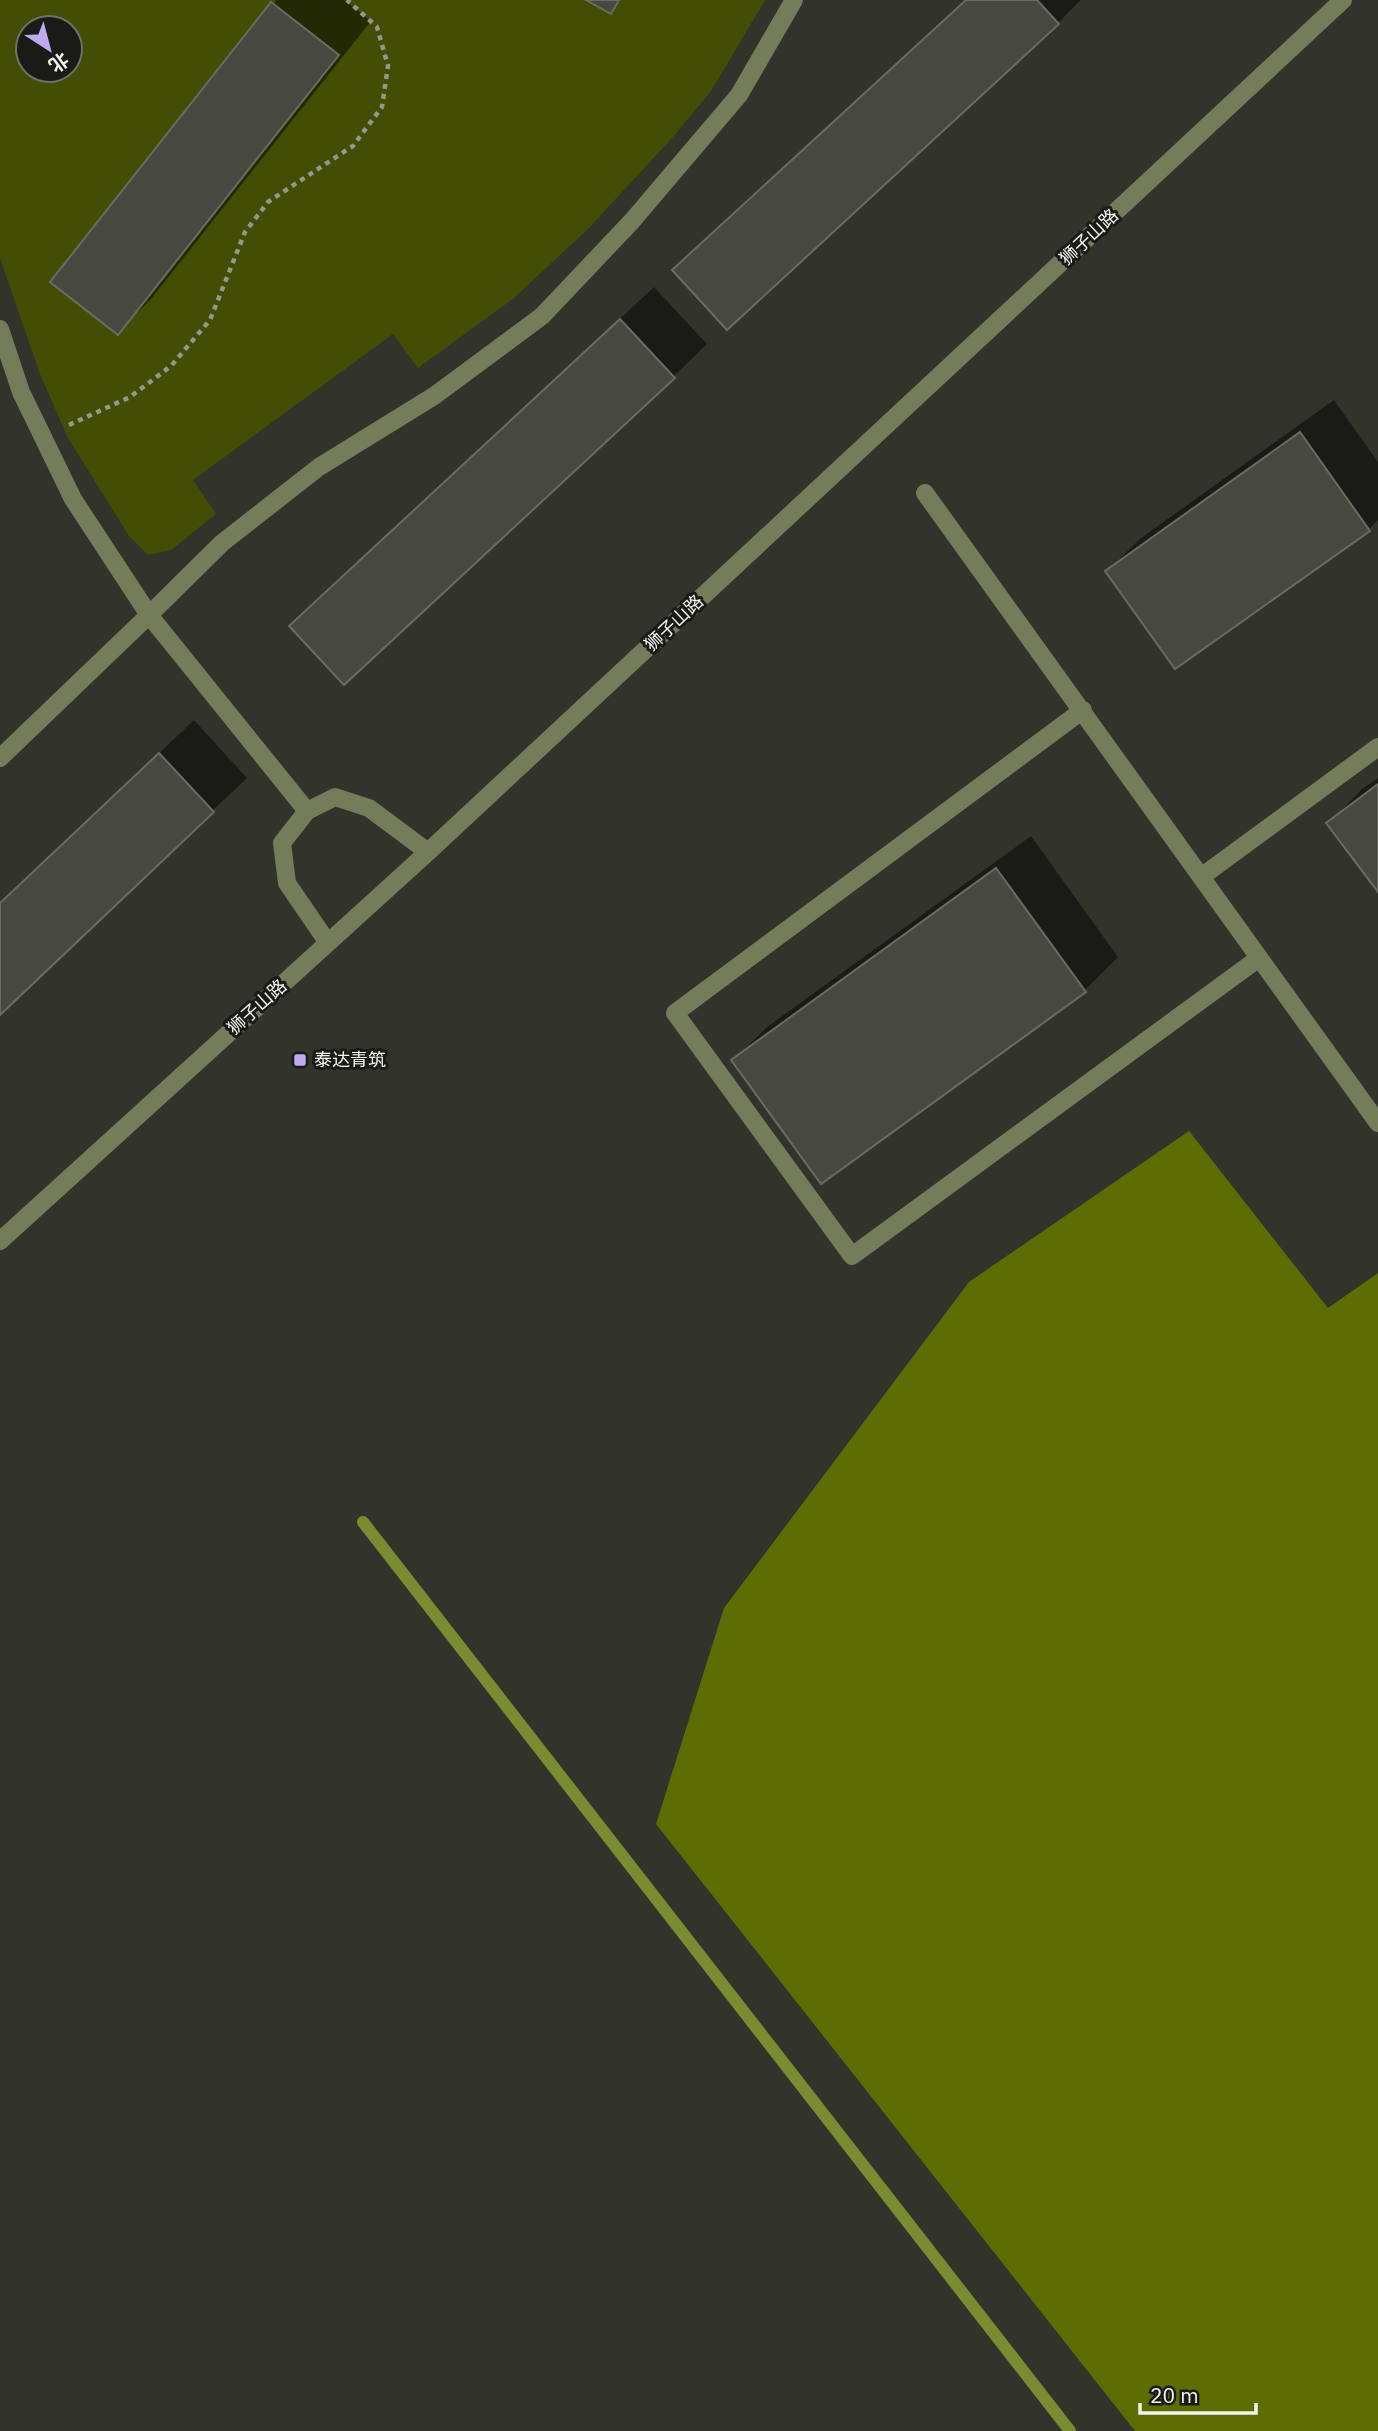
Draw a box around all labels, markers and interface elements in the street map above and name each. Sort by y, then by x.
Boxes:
north arrow [14,14,84,84]
text: 北 [44,47,74,78]
street label: 狮子山路 [1054,204,1123,270]
street label: 狮子山路 [639,590,708,656]
street label: 狮子山路 [222,974,291,1039]
place label: 泰达青筑 [314,1048,386,1071]
marker: 泰达青筑 [292,1052,308,1068]
scale bar [1140,2372,1256,2416]
text: 20 m [1150,2381,1199,2409]

